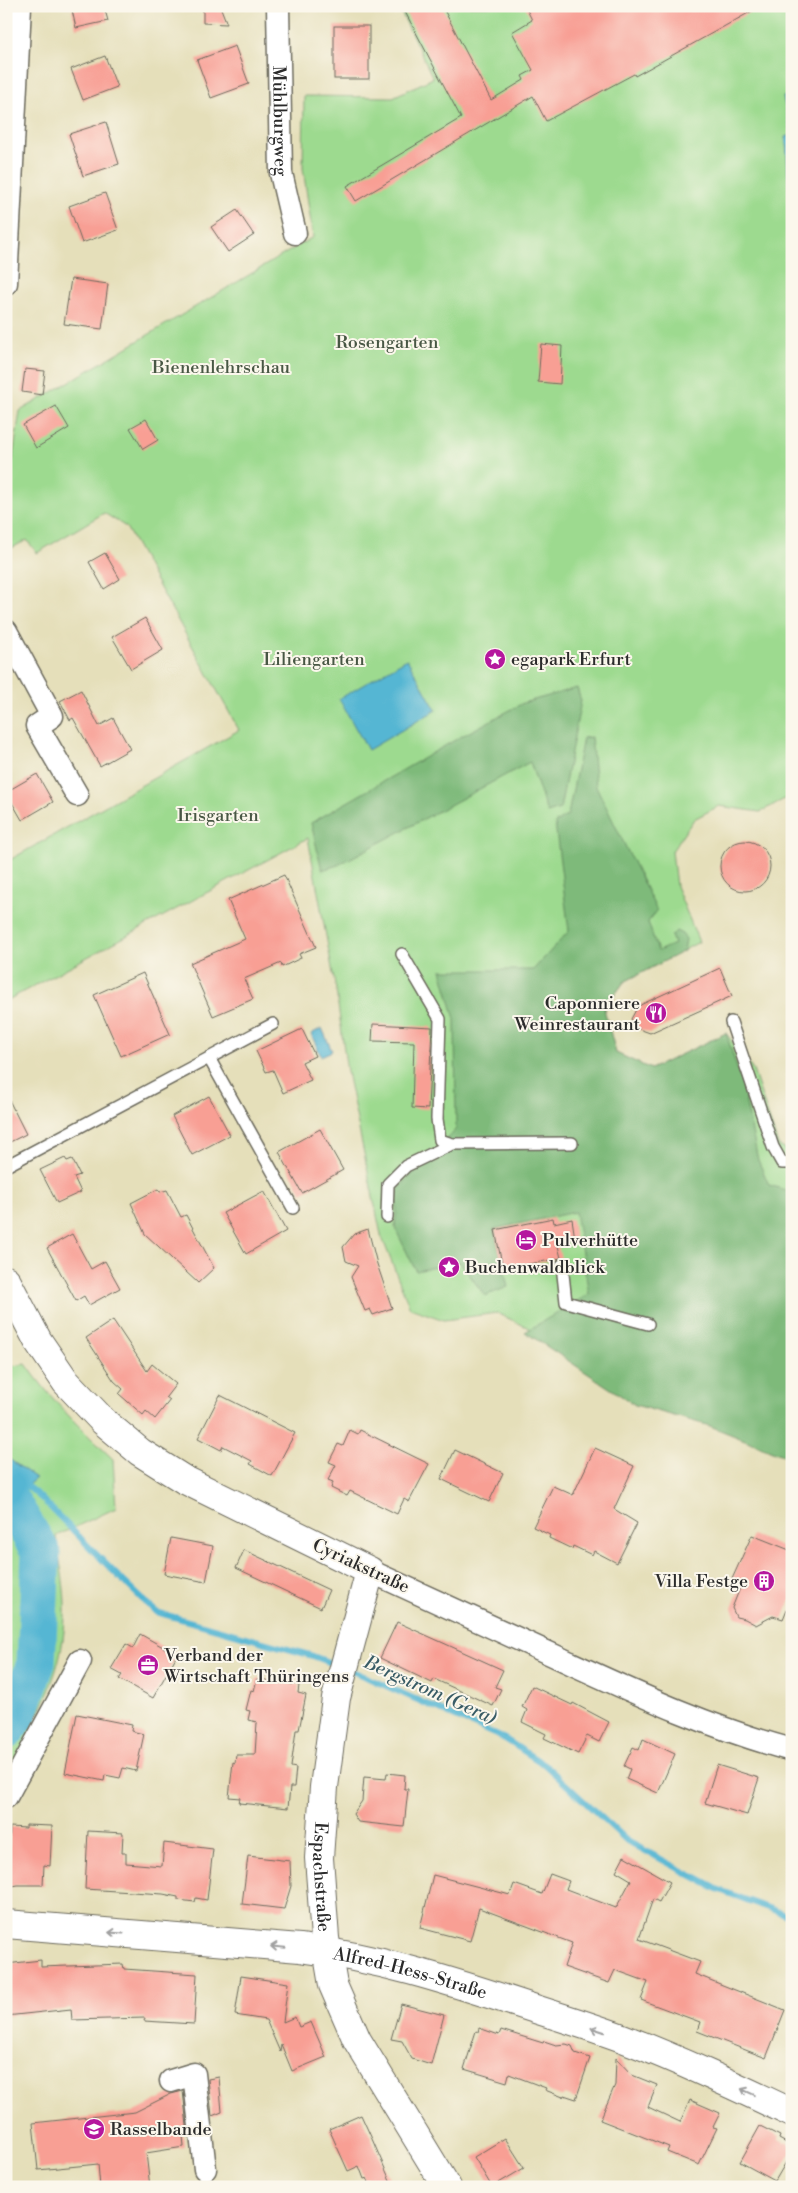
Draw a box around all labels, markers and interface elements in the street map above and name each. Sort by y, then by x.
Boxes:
street label: Mühlburgweg [268,66,293,177]
park label: Rosengarten [336,331,439,354]
park label: Bienenlehrschau [151,356,291,379]
place icon: egapark Erfurt [483,647,507,671]
park label: Liliengarten [263,648,365,671]
place label: egapark Erfurt [511,648,631,671]
park label: Irisgarten [177,804,259,827]
place label: Caponniere Weinrestaurant [513,992,641,1036]
restaurant icon: Caponniere Weinrestaurant [644,1001,668,1025]
hotel icon: Pulverhütte [514,1228,538,1252]
place label: Pulverhütte [542,1229,638,1252]
place icon: Buchenwaldblick [437,1255,461,1279]
place label: Buchenwaldblick [464,1256,606,1279]
street label: Cyriakstraße [309,1534,413,1598]
building icon: Villa Festge [752,1569,776,1593]
place label: Villa Festge [653,1570,748,1593]
place label: Verband der Wirtschaft Thüringens [163,1644,349,1688]
water label: Bergstrom (Gera) [359,1650,501,1730]
office icon: Verband der Wirtschaft Thüringens [136,1653,160,1677]
street label: Espachstraße [307,1821,336,1932]
one-way arrow [109,1928,125,1938]
one-way arrow [271,1942,287,1951]
street label: Alfred-Hess-Straße [331,1942,490,2004]
one-way arrow [590,2025,606,2034]
one-way arrow [741,2087,756,2097]
school or university icon: Rasselbande [82,2117,106,2141]
place label: Rasselbande [110,2118,212,2141]

